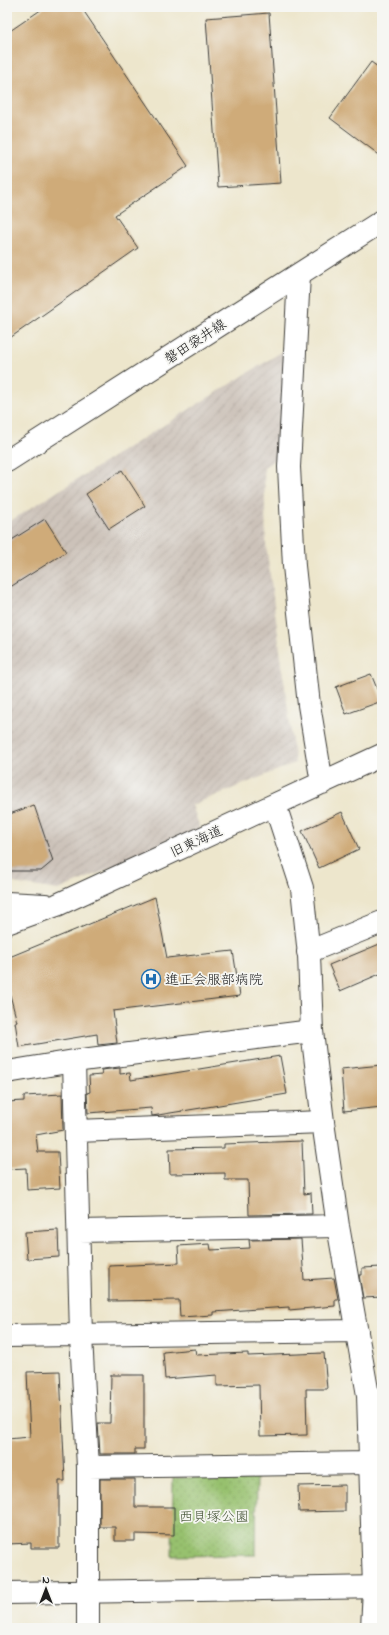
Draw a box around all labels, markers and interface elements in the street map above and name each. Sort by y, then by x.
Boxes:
street label: 磐田袋井線 [161,314,231,370]
street label: 旧東海道 [167,821,226,864]
hospital icon: 進正会服部病院 [140,968,162,990]
place label: 進正会服部病院 [165,970,263,991]
park label: 西貝塚公園 [179,1507,249,1528]
north arrow [26,1569,66,1609]
text: N [42,1572,50,1588]

